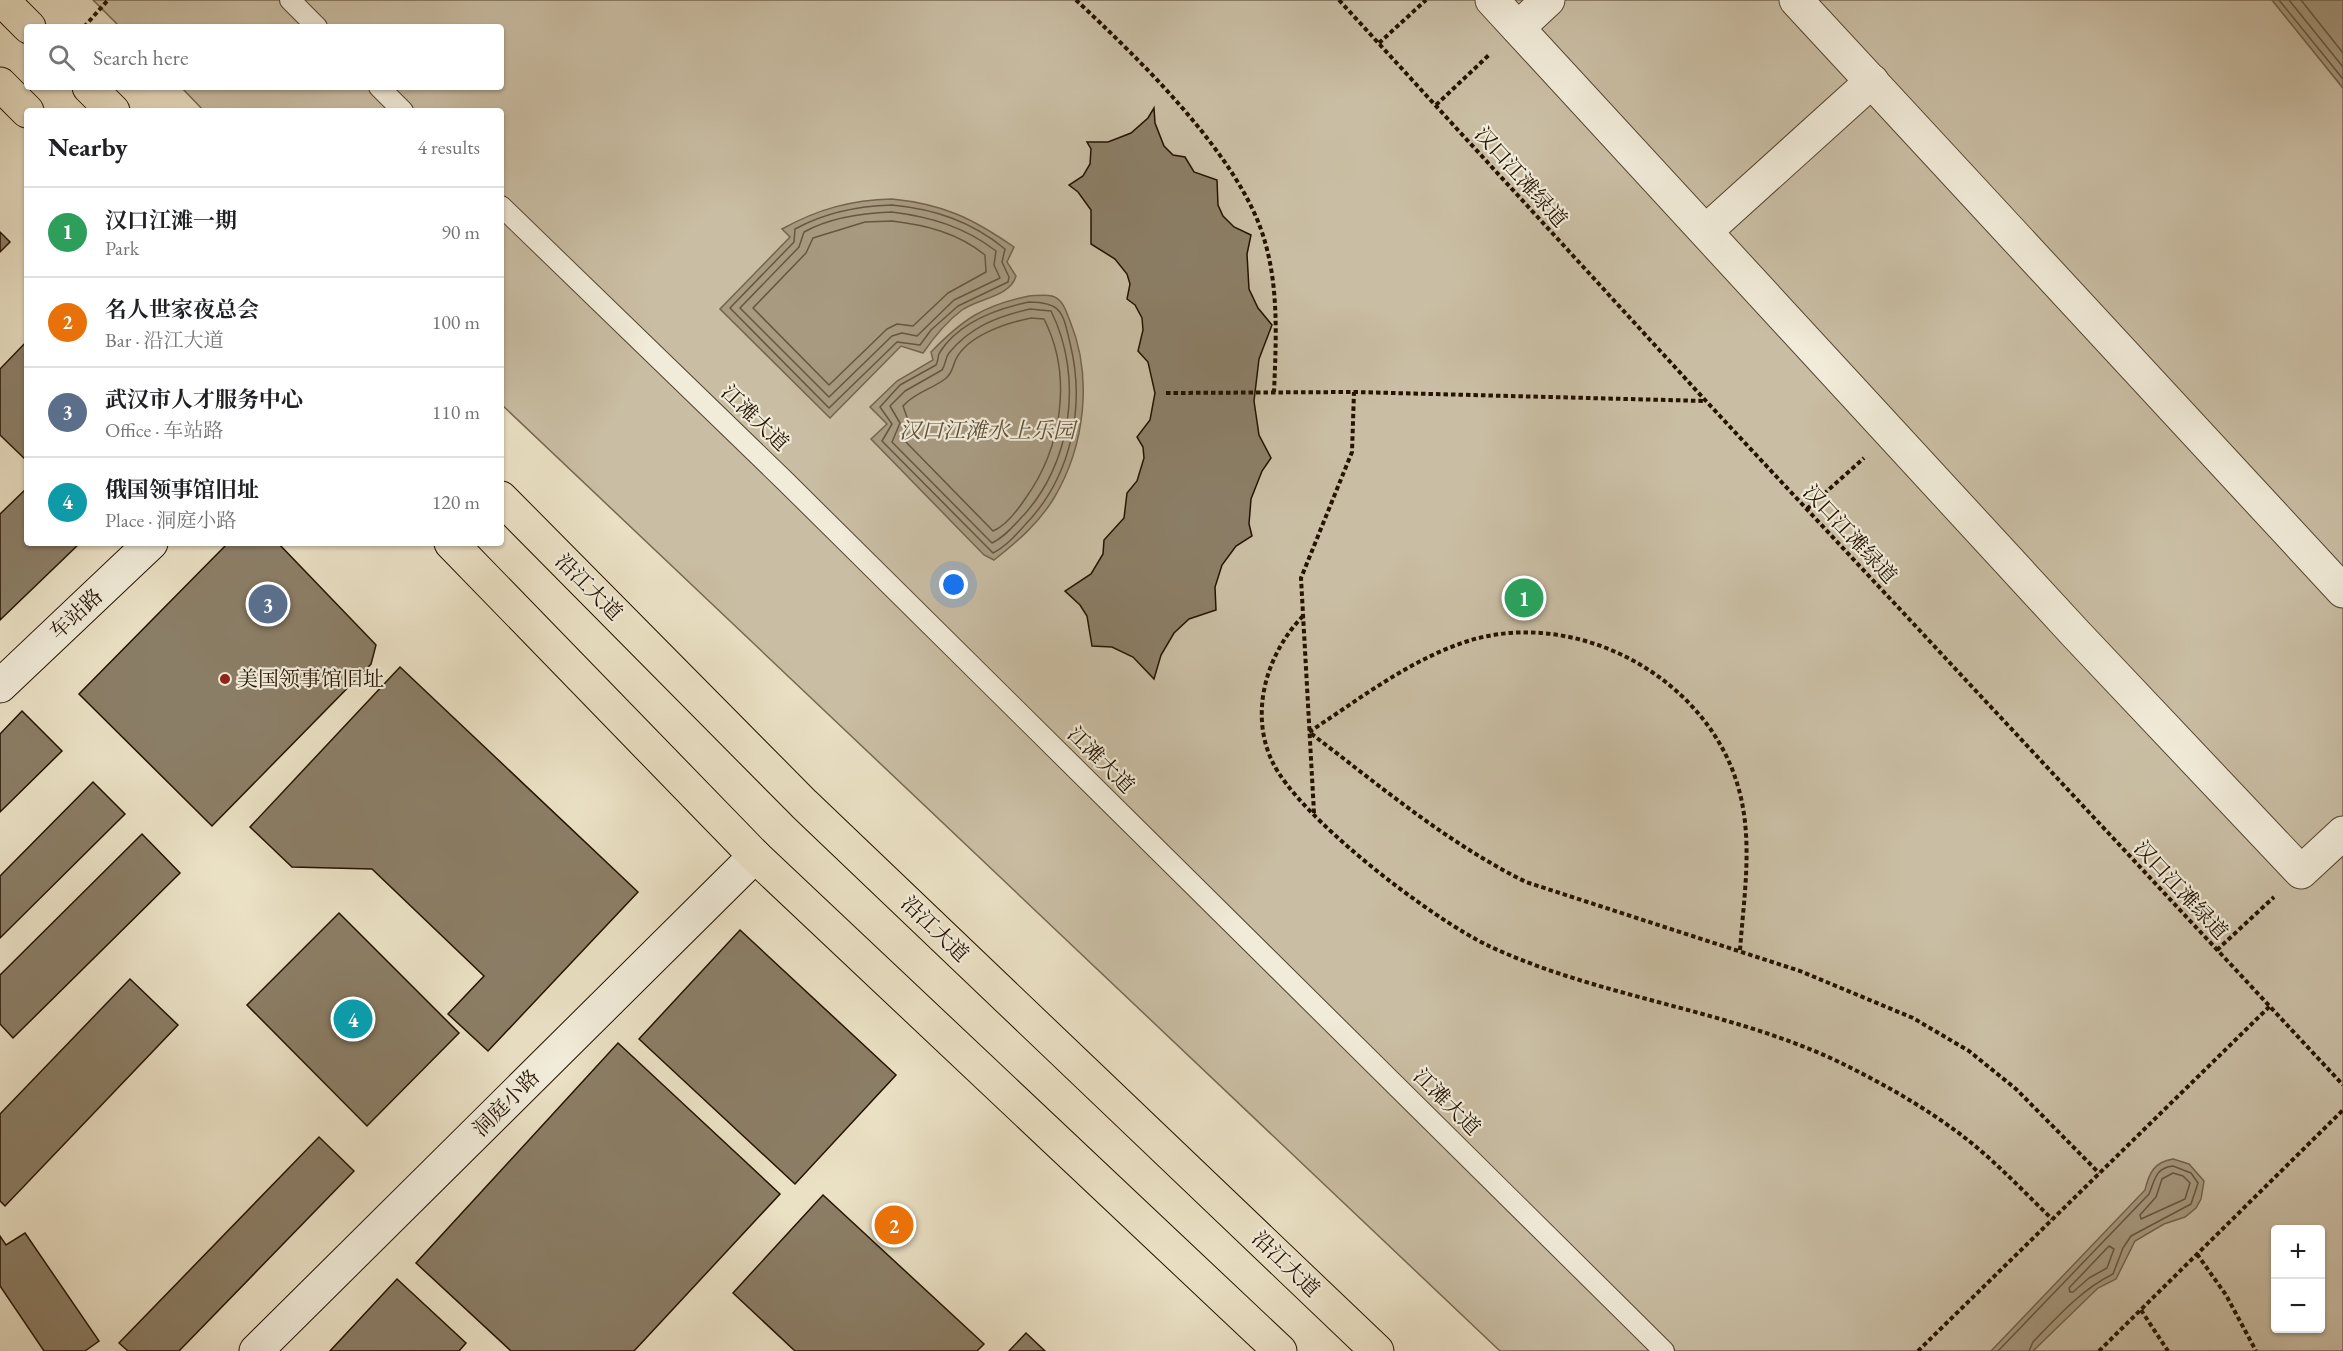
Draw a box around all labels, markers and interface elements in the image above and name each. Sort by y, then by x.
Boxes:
search box [24,24,504,90]
icon: search [45,41,78,74]
text: Search here [93,43,188,72]
street label: 汉口江滩绿道 [1469,121,1574,233]
text: Nearby [48,130,128,164]
text: 4 results [417,134,480,160]
text: 汉口江滩一期 [105,206,237,235]
text: 1 [62,219,73,245]
text: 90 m [441,219,480,245]
text: Park [105,235,139,261]
text: 名人世家夜总会 [105,295,259,324]
text: 2 [62,309,73,335]
text: 100 m [432,309,480,335]
text: Bar · 沿江大道 [105,327,223,353]
street label: 江滩大道 [716,379,795,457]
text: 武汉市人才服务中心 [105,385,303,414]
text: 3 [62,399,73,425]
text: 110 m [432,399,480,425]
water label: 汉口江滩水上乐园 [899,416,1078,445]
text: Office · 车站路 [105,417,223,443]
text: 俄国领事馆旧址 [105,475,259,504]
street label: 汉口江滩绿道 [1798,478,1903,589]
text: 4 [62,489,73,515]
text: 120 m [432,489,480,515]
text: Place · 洞庭小路 [105,507,236,533]
street label: 沿江大道 [550,547,629,626]
your location [939,570,968,599]
pin: 1 [1504,576,1544,620]
street label: 车站路 [43,582,108,645]
pin: 3 [248,582,288,626]
place label: 美国领事馆旧址 [237,665,384,692]
marker: 美国领事馆旧址 [218,672,232,686]
street label: 江滩大道 [1062,720,1141,799]
street label: 汉口江滩绿道 [2129,834,2234,945]
street label: 沿江大道 [896,890,975,968]
pin: 4 [334,996,372,1042]
street label: 江滩大道 [1408,1062,1487,1141]
street label: 洞庭小路 [466,1063,545,1142]
pin: 2 [874,1202,914,1248]
street label: 沿江大道 [1247,1225,1326,1303]
map controls [2271,1225,2325,1333]
button: + [2271,1225,2325,1279]
button: − [2271,1279,2325,1333]

